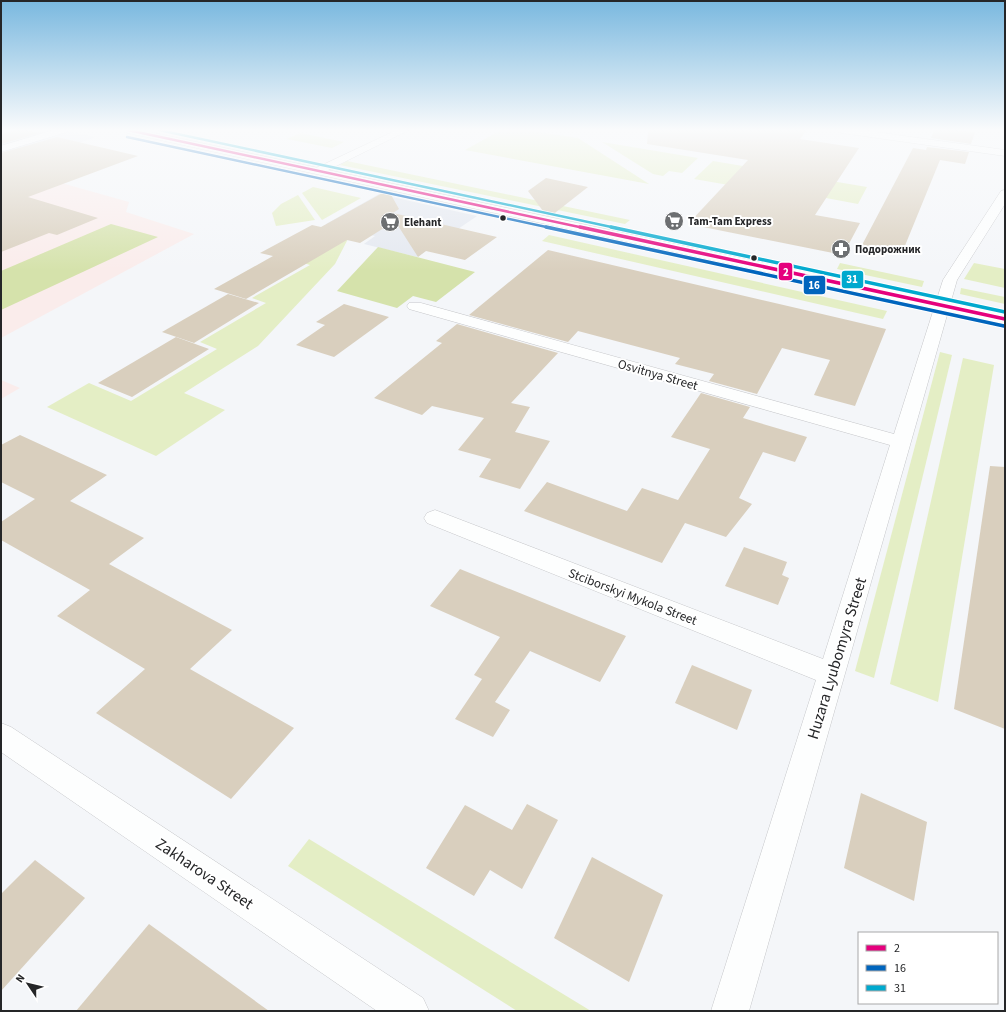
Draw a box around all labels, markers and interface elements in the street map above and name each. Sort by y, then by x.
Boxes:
supermarket icon: Tam-Tam Express [663,210,685,232]
supermarket icon: Elehant [379,211,401,233]
unlabelled marker [498,213,508,223]
place label: Tam-Tam Express [688,214,772,229]
place label: Elehant [404,215,442,230]
pharmacy icon: Подорожник [830,238,852,260]
place label: Подорожник [855,242,921,257]
unlabelled marker [749,253,759,263]
line badge: 2 [778,262,793,281]
text: 2 [783,265,789,280]
line badge: 31 [841,270,864,289]
text: 31 [846,272,858,287]
line badge: 16 [803,275,826,295]
text: 16 [808,278,820,293]
street label: Osvitnya Street [616,355,700,395]
street label: Stciborskyi Mykola Street [566,564,700,630]
street label: Huzara Lyubomyra Street [802,574,872,742]
street label: Zakharova Street [151,833,258,915]
legend [858,932,998,1004]
text: 2 [894,940,900,957]
text: 16 [894,960,906,977]
north arrow [8,964,48,1004]
text: N [12,971,28,986]
text: 31 [894,980,906,997]

